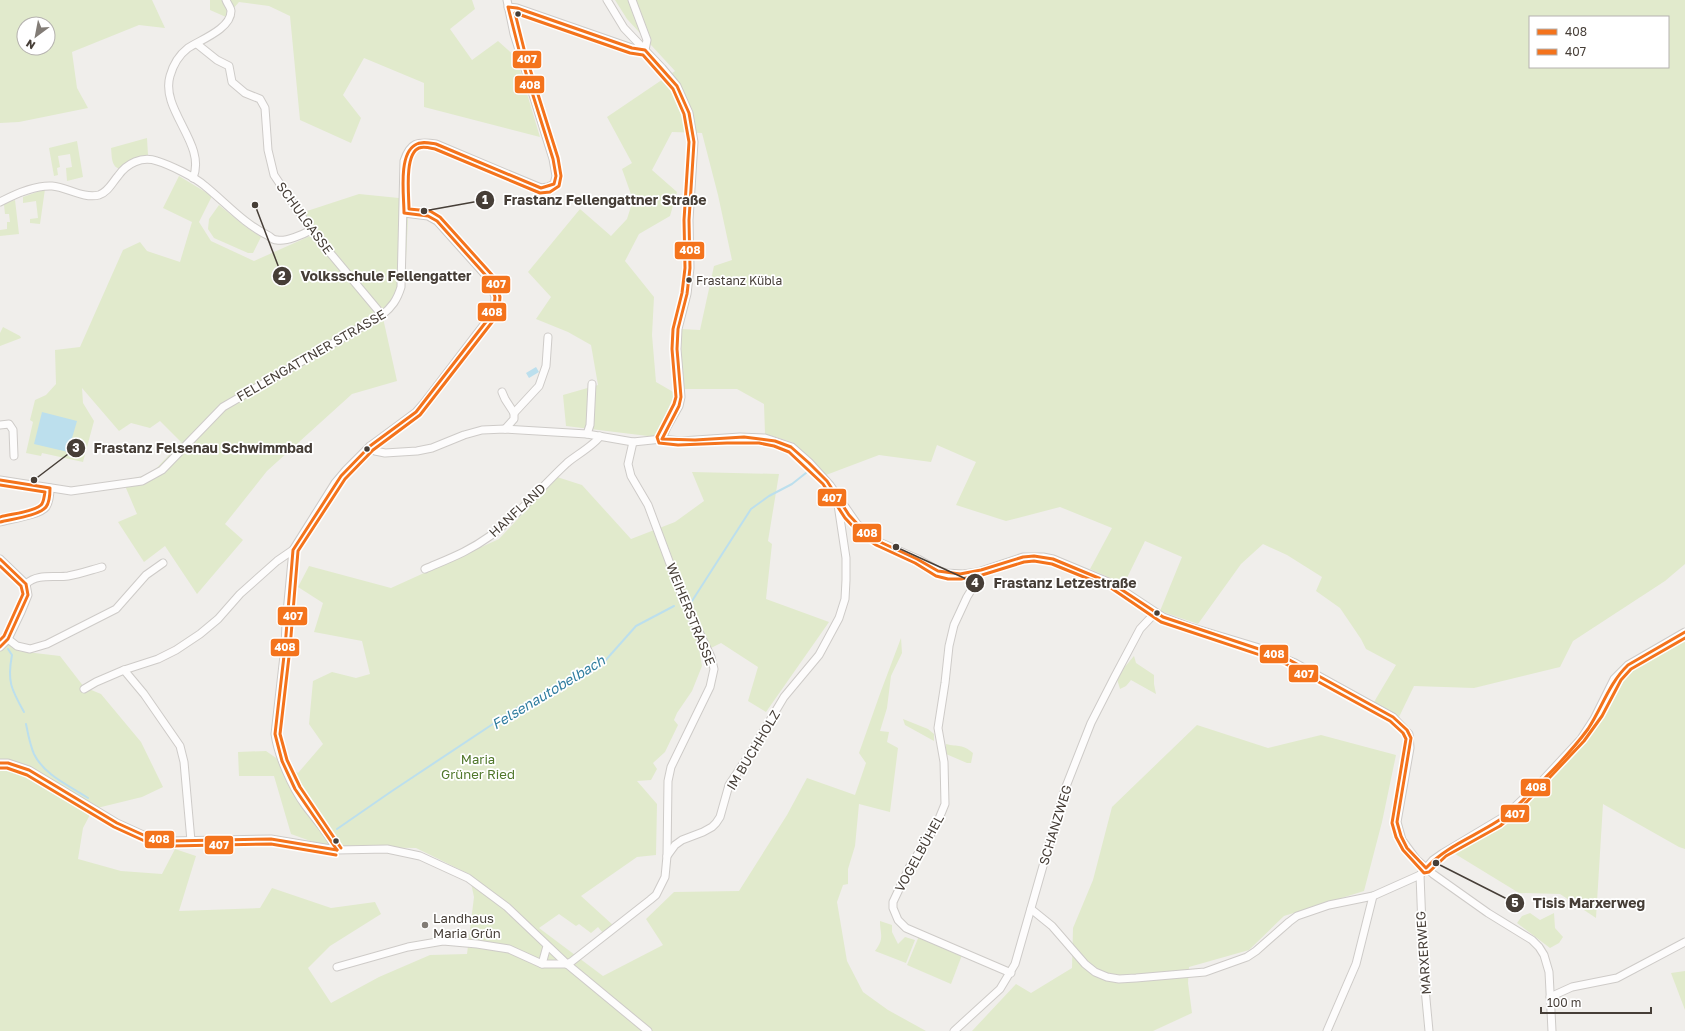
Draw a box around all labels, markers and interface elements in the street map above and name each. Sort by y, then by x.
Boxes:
unlabelled marker [513,9,523,19]
north arrow [16,16,56,56]
legend [1529,16,1669,68]
text: 408 [1565,24,1587,39]
text: N [23,37,37,53]
text: 407 [1565,44,1586,59]
line badge: 407 [512,50,542,69]
text: 407 [517,52,537,65]
line badge: 408 [514,75,545,94]
text: 408 [519,78,541,91]
street label: SCHULGASSE [273,179,337,257]
callout: Frastanz Fellengattner Straße [475,187,714,213]
text: Frastanz Fellengattner Straße [503,191,707,208]
text: 1 [482,192,488,207]
line badge: 408 [674,241,705,260]
text: 408 [679,243,701,256]
callout: Volksschule Fellengatter [272,263,479,289]
text: Volksschule Fellengatter [300,267,472,284]
text: 2 [278,268,286,283]
place label: Frastanz Kübla [696,273,782,288]
line badge: 407 [481,275,511,294]
marker: Frastanz Kübla [684,275,694,285]
text: 407 [486,277,506,290]
line badge: 408 [477,302,507,322]
text: 408 [481,305,503,318]
street label: FELLENGATTNER STRASSE [234,306,389,404]
callout: Frastanz Felsenau Schwimmbad [66,435,321,461]
text: Frastanz Felsenau Schwimmbad [93,439,313,456]
text: 3 [72,440,80,455]
unlabelled marker [362,444,372,454]
street label: HANFLAND [485,480,549,540]
line badge: 407 [817,488,847,507]
text: 407 [822,491,842,504]
line badge: 408 [852,523,882,543]
text: 408 [856,526,878,539]
street label: WEIHERSTRASSE [663,560,719,668]
callout: Frastanz Letzestraße [965,570,1144,596]
text: Frastanz Letzestraße [994,574,1136,591]
text: 4 [971,575,979,590]
line badge: 407 [277,606,308,626]
unlabelled marker [1152,608,1162,618]
text: 407 [283,609,303,622]
line badge: 408 [270,638,300,657]
text: 408 [274,640,296,653]
line badge: 408 [1259,644,1289,664]
text: 408 [1263,647,1285,660]
water label: Felsenautobelbach [488,651,609,733]
line badge: 407 [1288,664,1319,683]
text: 407 [1294,667,1314,680]
street label: IM BUCHHOLZ [723,707,783,793]
park label: Maria Grüner Ried [441,751,515,782]
line badge: 408 [1520,778,1551,797]
text: 408 [1525,780,1547,793]
street label: SCHANZWEG [1035,783,1075,867]
line badge: 407 [1500,804,1530,823]
text: 407 [1505,807,1525,820]
street label: VOGELBÜHEL [891,811,947,894]
line badge: 408 [144,830,175,849]
text: 408 [148,832,170,845]
line badge: 407 [204,835,234,855]
unlabelled marker [331,836,341,846]
text: 407 [209,838,229,851]
callout: Tisis Marxerweg [1505,890,1653,916]
text: Tisis Marxerweg [1533,894,1645,911]
text: 5 [1511,895,1519,910]
place label: Landhaus Maria Grün [433,910,501,941]
street label: MARXERWEG [1412,911,1434,995]
marker: Landhaus Maria Grün [420,920,430,930]
scale bar [1541,989,1651,1015]
text: 100 m [1547,995,1581,1010]

